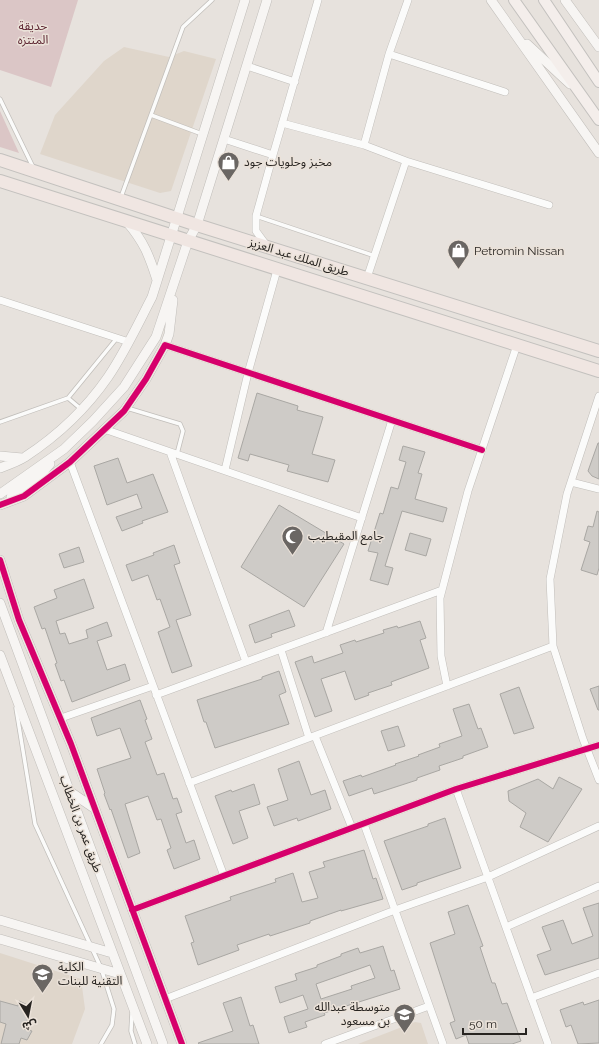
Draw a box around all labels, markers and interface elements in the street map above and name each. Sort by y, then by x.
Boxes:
park label: حديقة المنتزه [18,19,48,47]
shop icon: مخبز وحلويات جود [216,149,242,182]
place label: مخبز وحلويات جود [244,155,332,169]
street label: طريق الملك عبد العزيز [246,235,351,280]
shop icon: Petromin Nissan [445,238,471,271]
place label: Petromin Nissan [474,244,564,258]
mosque icon: جامع المقيطيب [279,523,305,556]
place label: جامع المقيطيب [308,529,384,545]
street label: طريق عمر بن الخطاب [56,774,105,875]
place label: الكلية التقنية للبنات [58,960,122,988]
school or university icon: الكلية التقنية للبنات [29,961,55,994]
north arrow [8,996,48,1036]
place label: متوسطة عبدالله بن مسعود [315,1000,390,1028]
school or university icon: متوسطة عبدالله بن مسعود [392,1001,418,1034]
scale bar [463,1010,526,1036]
text: 50 m [469,1017,497,1031]
text: ش [21,1018,38,1033]

